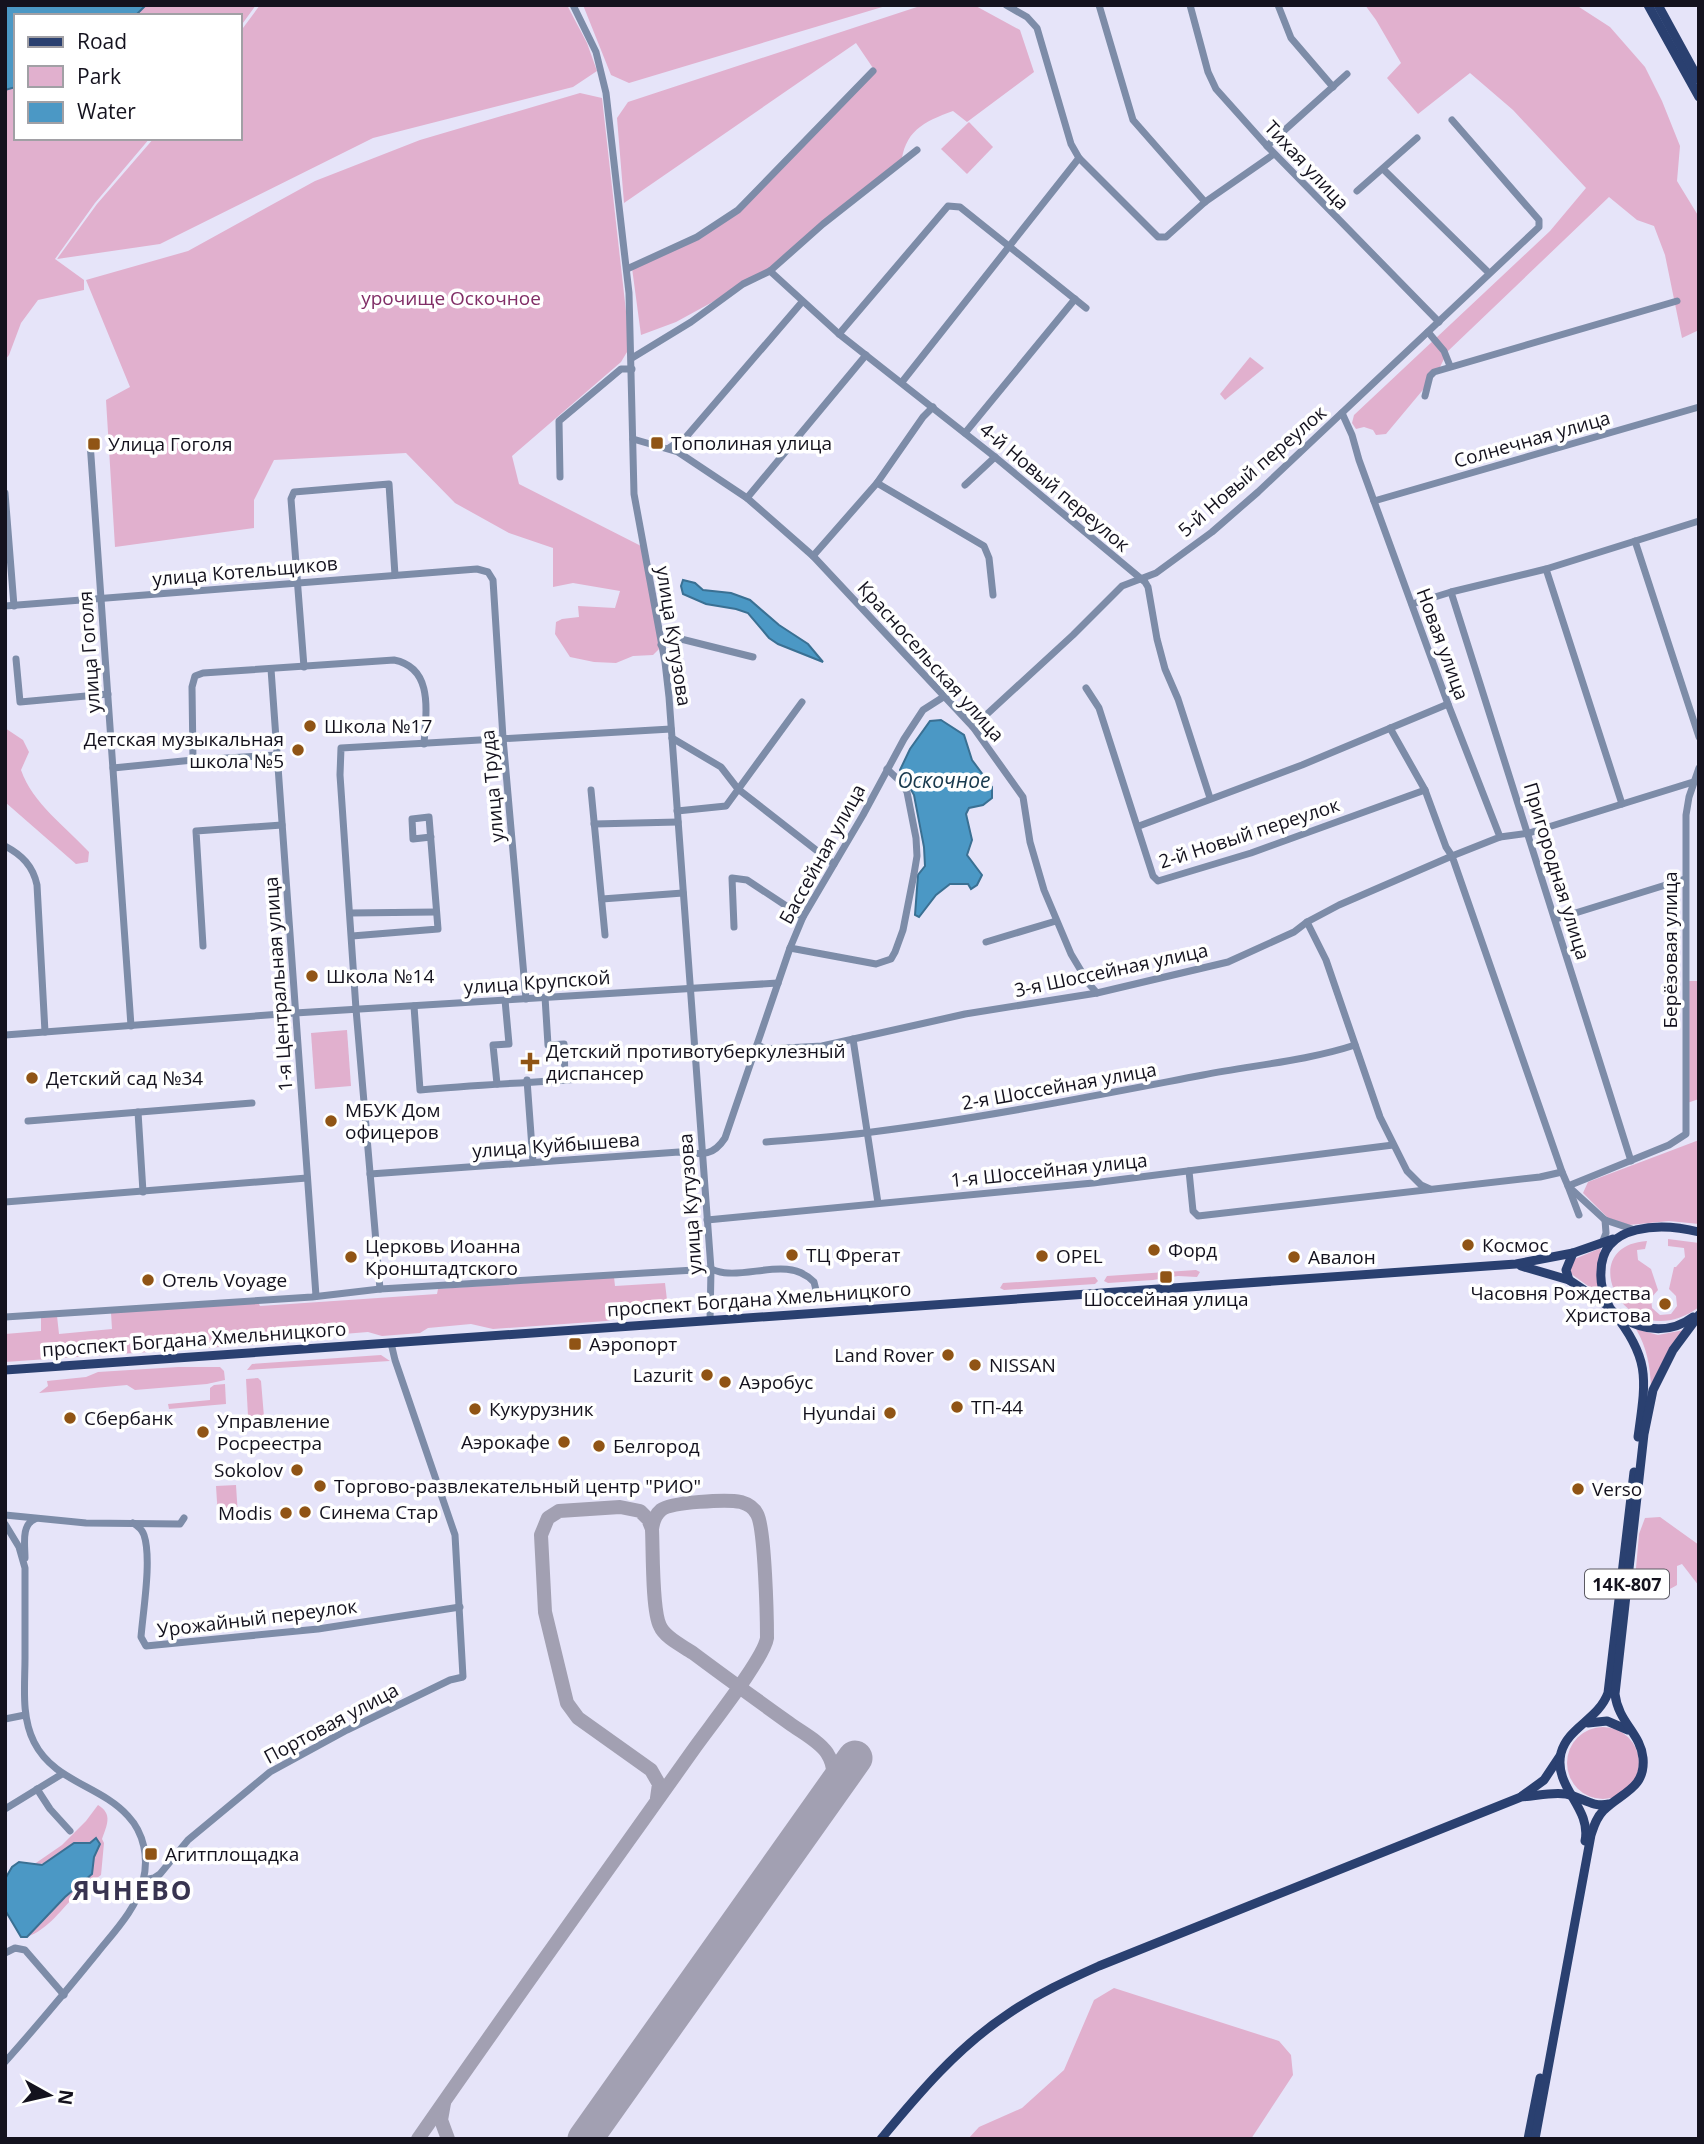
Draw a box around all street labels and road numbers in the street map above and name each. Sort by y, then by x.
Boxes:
street label: Тихая улица [1259,115,1355,215]
street label: 5-й Новый переулок [1172,399,1332,543]
street label: Солнечная улица [1451,404,1613,474]
street label: 4-й Новый переулок [975,417,1136,558]
street label: улица Котельщиков [151,550,339,592]
street label: улица Кутузова [650,564,698,708]
street label: Красносельская улица [852,575,1010,747]
street label: Новая улица [1411,584,1475,704]
street label: улица Гоголя [72,590,106,714]
street label: улица Труда [474,729,510,843]
street label: Бассейная улица [773,779,871,929]
street label: Пригородная улица [1518,779,1596,963]
street label: 2-й Новый переулок [1155,791,1343,874]
street label: Берёзовая улица [1657,871,1683,1029]
street label: 1-я Центральная улица [258,876,298,1092]
street label: 3-я Шоссейная улица [1012,937,1210,1003]
street label: улица Крупской [463,964,611,1000]
street label: 2-я Шоссейная улица [960,1056,1158,1116]
street label: улица Куйбышева [471,1126,641,1164]
street label: улица Кутузова [672,1133,708,1275]
street label: 1-я Шоссейная улица [949,1147,1149,1193]
street label: проспект Богдана Хмельницкого [606,1275,912,1323]
street label: проспект Богдана Хмельницкого [41,1315,347,1363]
road number: 14К-807 [1585,1569,1669,1598]
street label: Урожайный переулок [155,1593,359,1643]
street label: Портовая улица [259,1677,403,1769]

